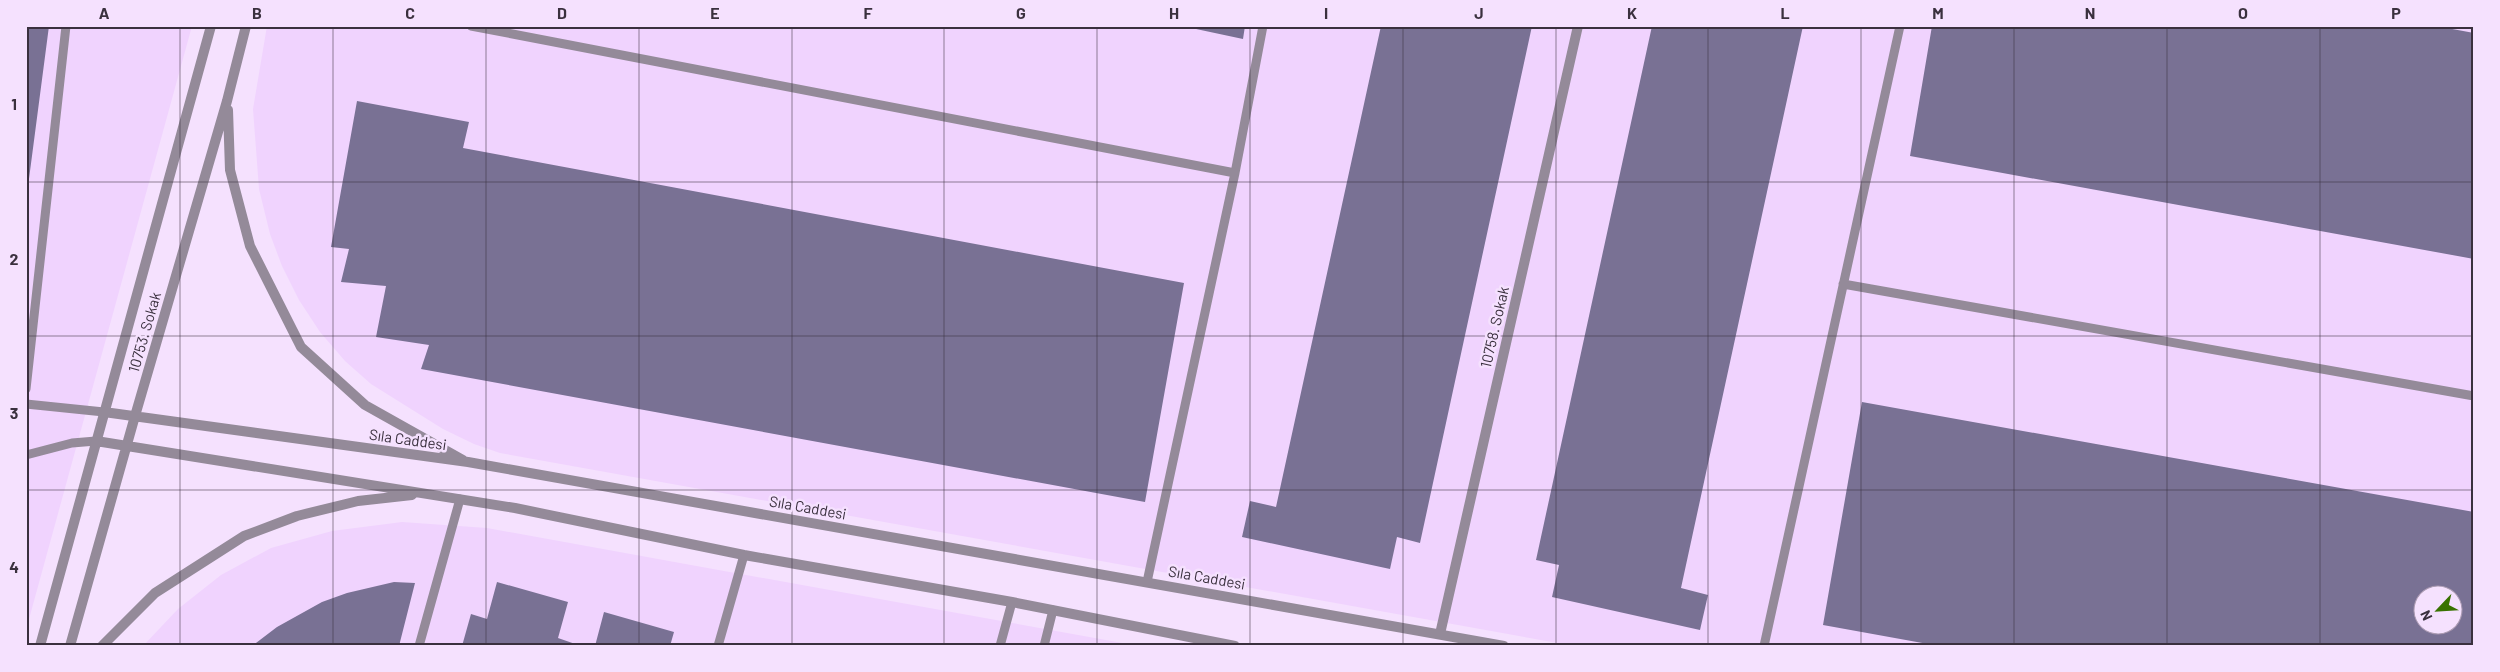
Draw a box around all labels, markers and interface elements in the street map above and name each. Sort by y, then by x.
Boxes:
text: A [99,3,110,22]
text: B [252,3,262,22]
text: C [405,3,415,22]
text: D [557,3,567,22]
text: E [710,3,720,22]
text: F [864,3,873,22]
text: G [1016,3,1026,22]
text: H [1169,3,1179,22]
text: I [1324,3,1328,22]
text: J [1474,3,1484,22]
text: K [1627,3,1637,22]
text: L [1780,3,1790,22]
text: M [1932,3,1944,22]
text: N [2085,3,2095,22]
text: O [2238,3,2248,22]
text: P [2391,3,2401,22]
text: 1 [11,94,17,113]
text: 2 [10,249,19,268]
street label: 10758. Sokak [1476,284,1512,369]
street label: 10753. Sokak [124,289,164,374]
text: 3 [10,403,18,422]
street label: Sıla Caddesi [368,425,448,453]
street label: Sıla Caddesi [768,491,848,523]
text: 4 [9,557,19,576]
street label: Sıla Caddesi [1167,561,1247,593]
north arrow [2412,584,2462,634]
text: N [2416,608,2435,624]

